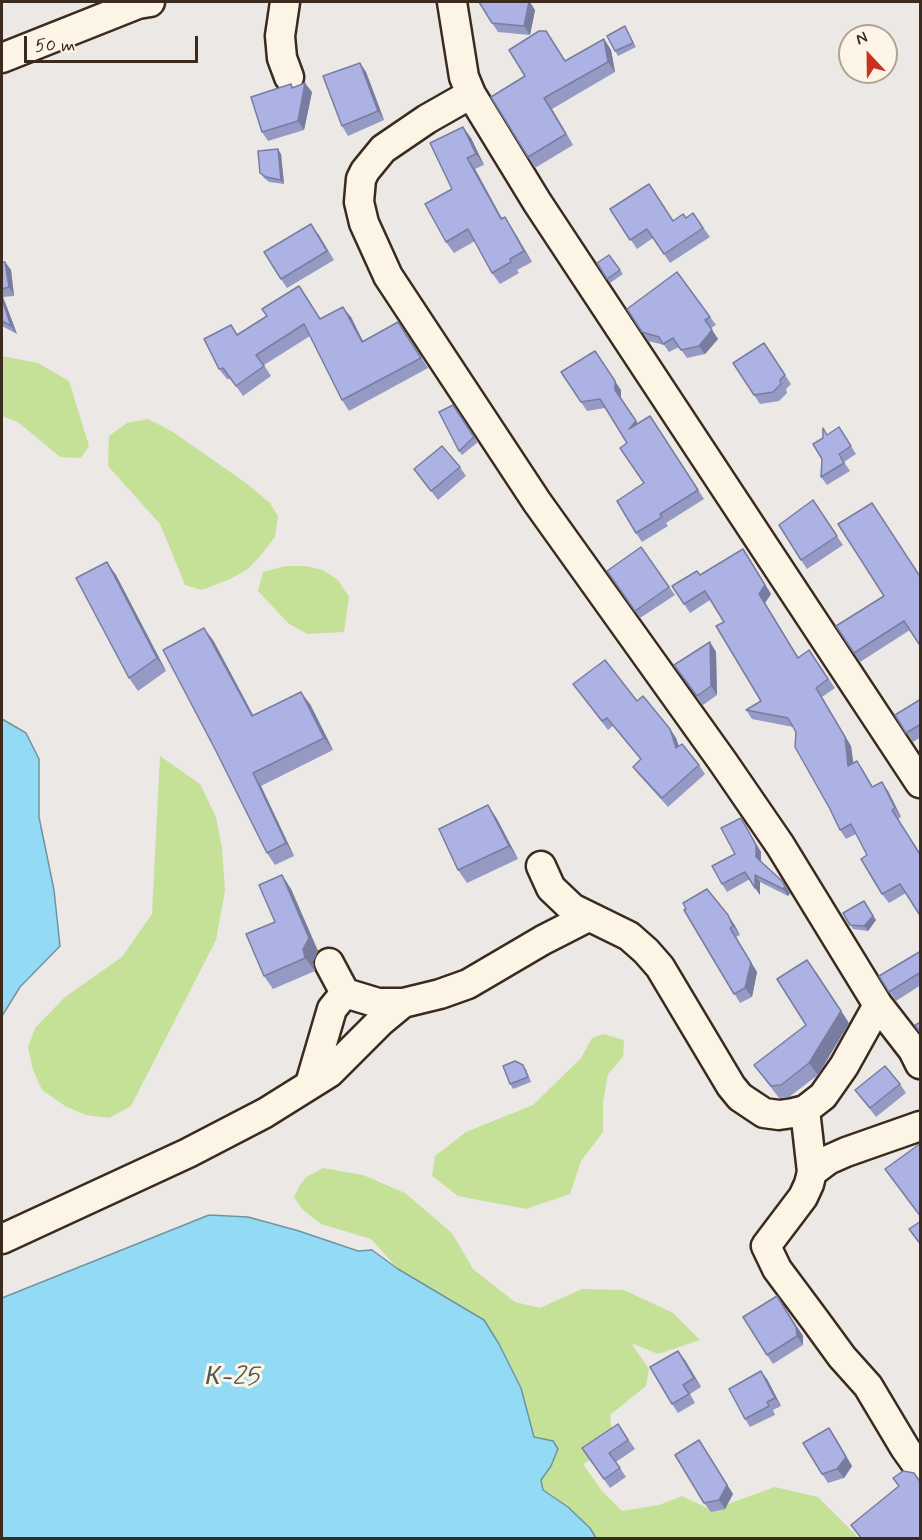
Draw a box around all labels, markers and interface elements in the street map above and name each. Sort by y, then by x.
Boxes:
scale bar [27,24,201,62]
north arrow [838,24,898,84]
text: N [853,27,871,50]
text: 50 m [35,34,75,58]
water label: К-25 [205,1363,259,1395]

